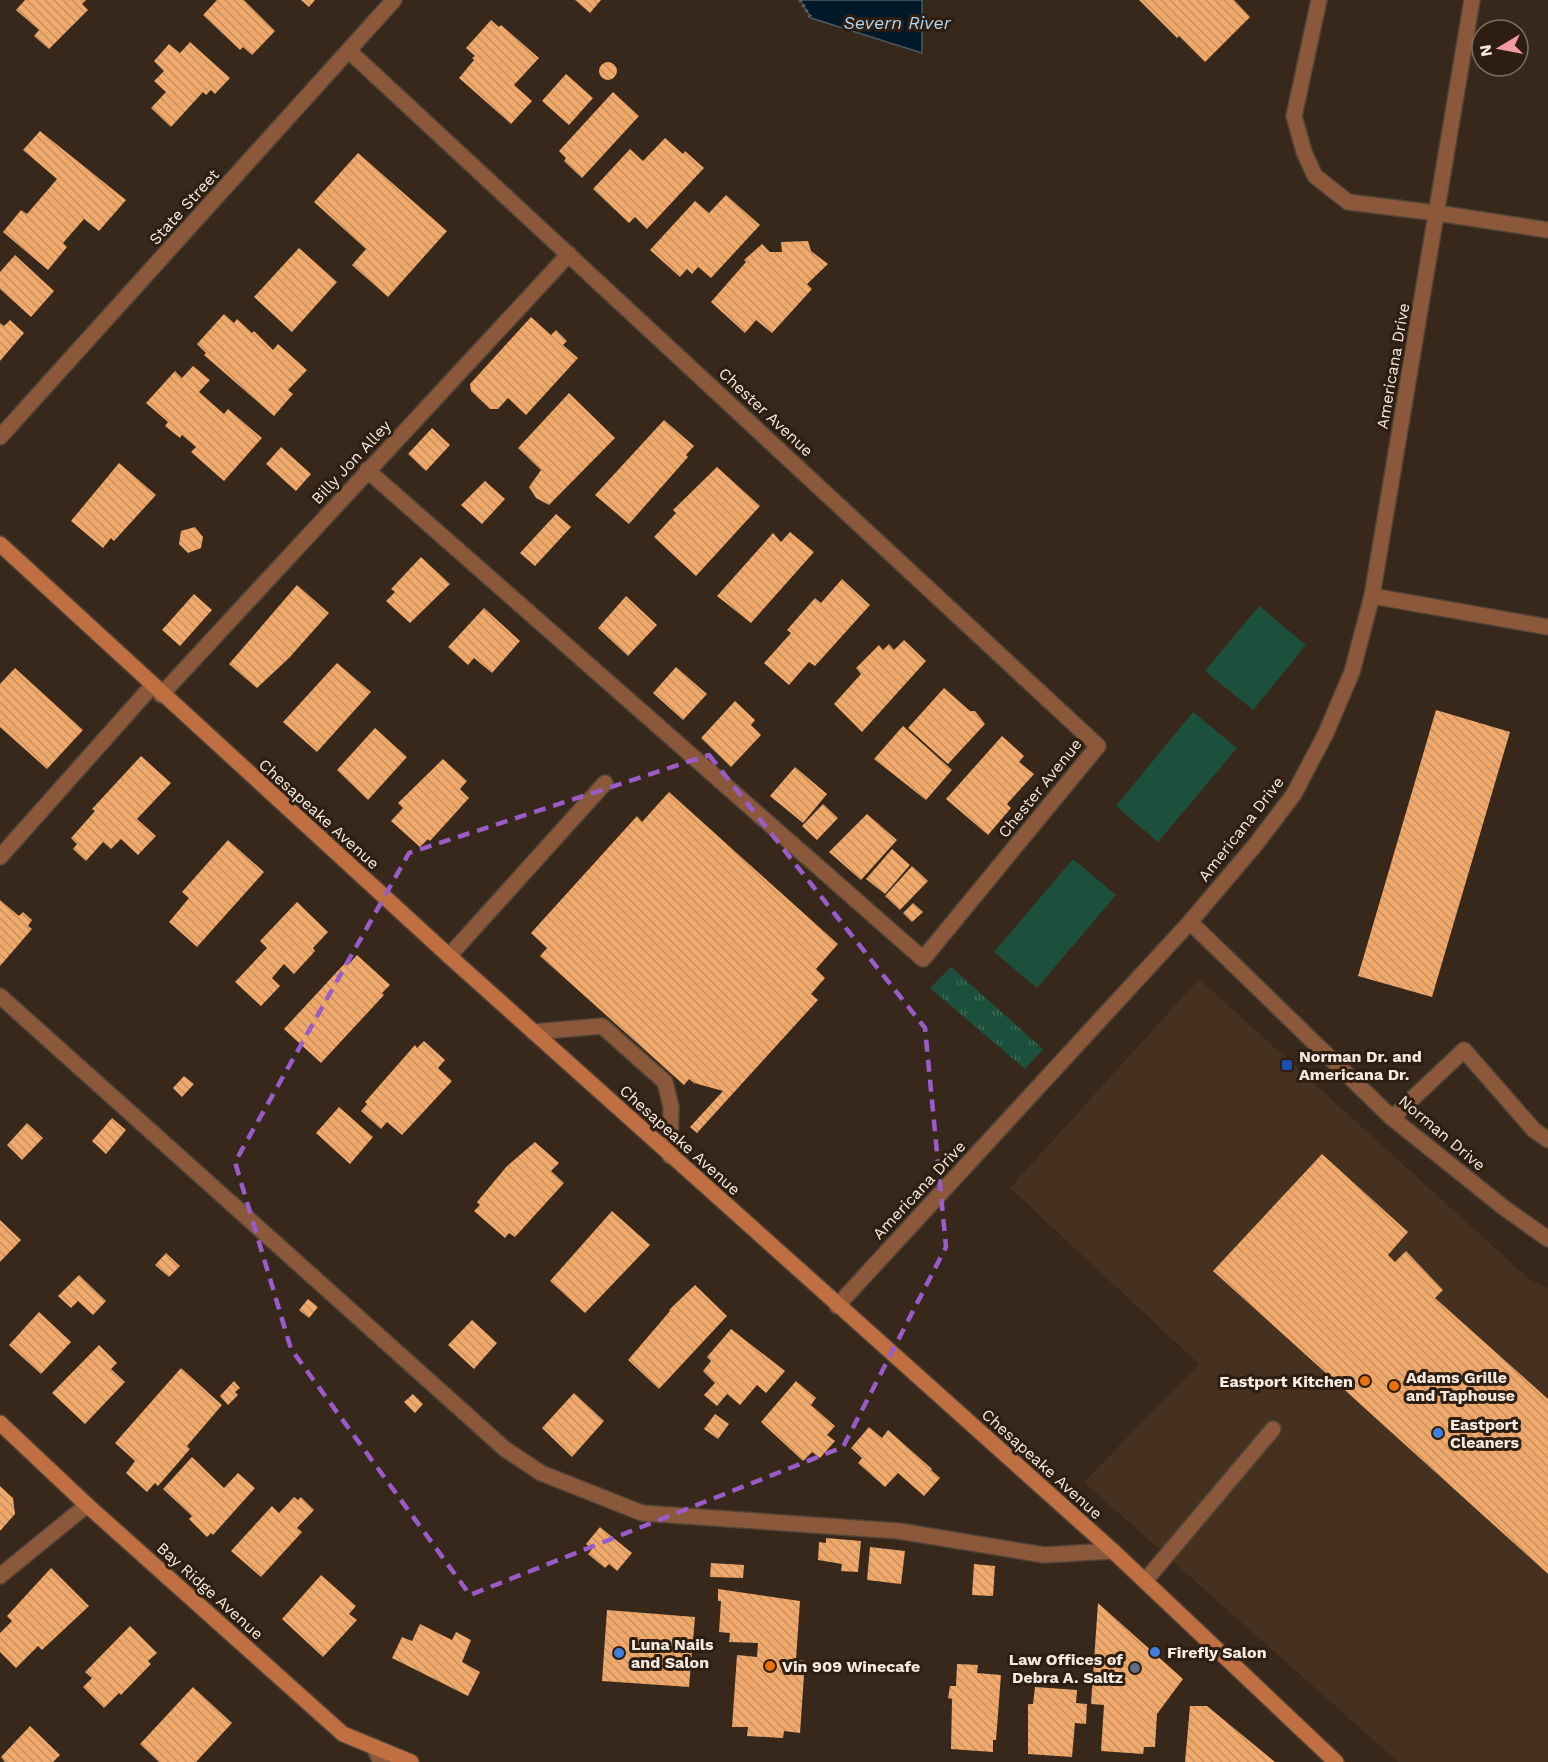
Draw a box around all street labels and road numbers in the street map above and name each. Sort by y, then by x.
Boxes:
street label: State Street [145,165,223,249]
street label: Americana Drive [1373,301,1413,431]
street label: Chester Avenue [715,363,817,461]
street label: Billy Jon Alley [307,416,395,508]
street label: Chester Avenue [994,735,1086,841]
street label: Chesapeake Avenue [255,755,383,873]
street label: Americana Drive [1194,773,1288,885]
street label: Chesapeake Avenue [616,1081,744,1199]
street label: Norman Drive [1395,1091,1489,1175]
street label: Americana Drive [869,1137,969,1243]
street label: Chesapeake Avenue [978,1405,1106,1523]
street label: Bay Ridge Avenue [153,1538,267,1644]

